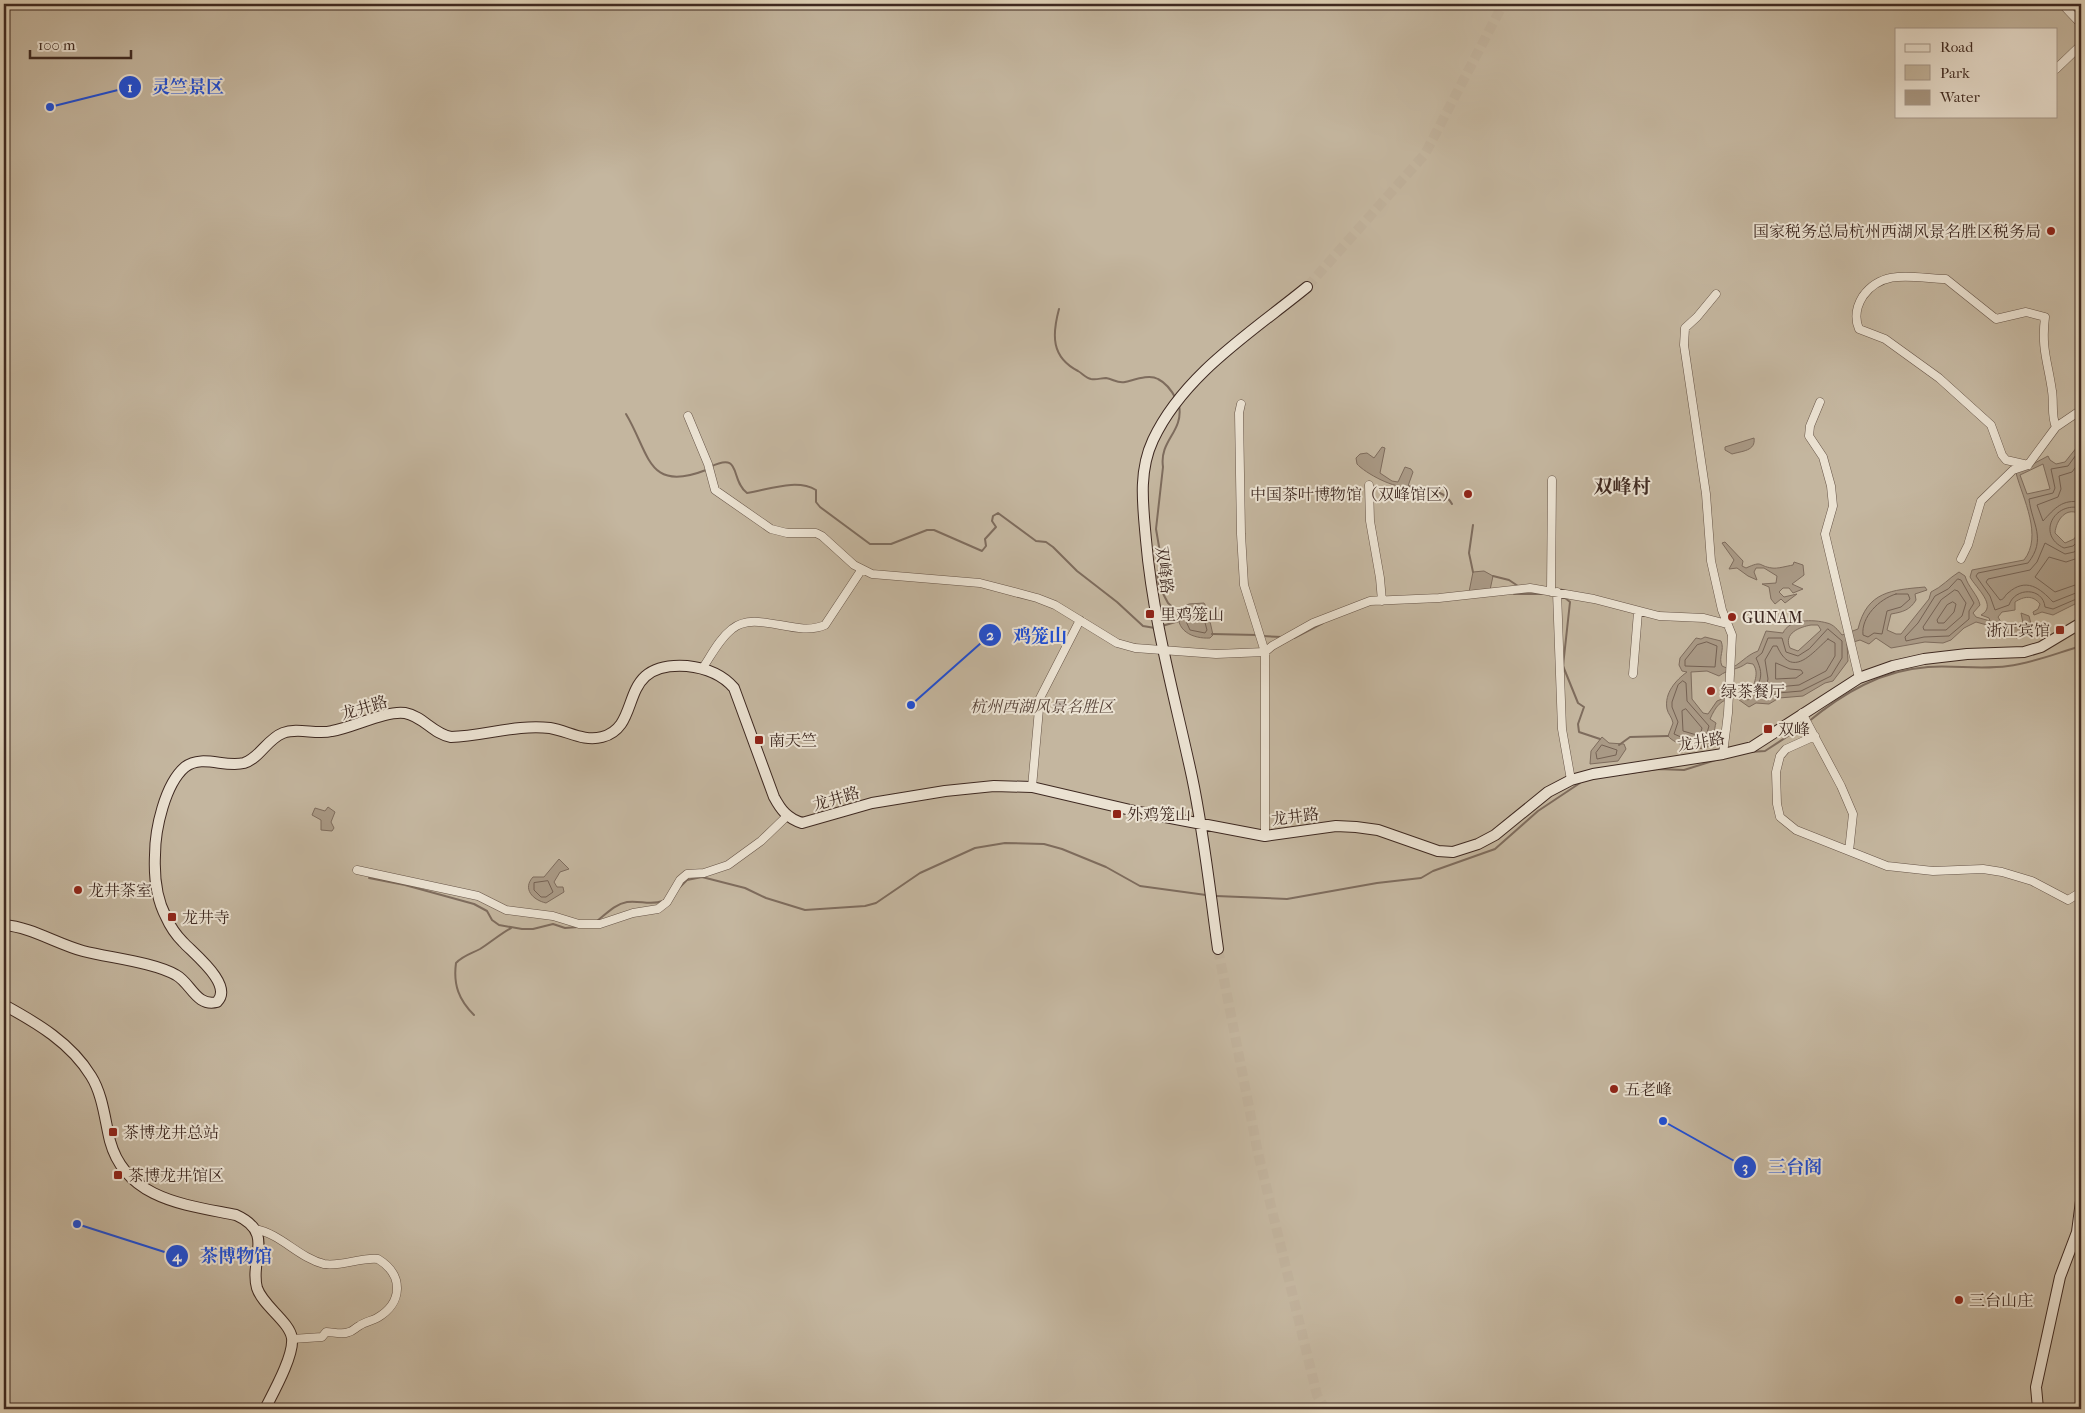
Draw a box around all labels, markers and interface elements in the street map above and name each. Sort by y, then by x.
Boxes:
scale bar [30,28,131,60]
legend [1895,28,2058,118]
text: 100 m [38,36,76,54]
text: Road [1940,38,1974,56]
text: Park [1940,64,1970,82]
callout: 灵竺景区 [117,70,234,103]
text: 灵竺景区 [152,77,224,98]
text: 1 [127,78,133,96]
text: Water [1939,88,1980,106]
place label: 国家税务总局杭州西湖风景名胜区税务局 [1753,222,2041,241]
marker: 国家税务总局杭州西湖风景名胜区税务局 [2045,225,2057,237]
district label: 双峰村 [1593,476,1651,498]
place label: 中国茶叶博物馆（双峰馆区） [1250,485,1458,504]
marker: 中国茶叶博物馆（双峰馆区） [1462,488,1474,500]
street label: 双峰路 [1152,545,1177,595]
place label: 里鸡笼山 [1160,605,1224,624]
marker: 里鸡笼山 [1144,608,1156,620]
place label: GUNAM [1742,608,1803,627]
marker: GUNAM [1726,611,1738,623]
callout: 鸡笼山 [978,619,1077,652]
place label: 浙江宾馆 [1986,621,2050,640]
marker: 浙江宾馆 [2054,624,2066,636]
text: 2 [986,626,994,644]
text: 鸡笼山 [1013,626,1067,647]
place label: 绿茶餐厅 [1721,682,1785,701]
marker: 绿茶餐厅 [1705,685,1717,697]
street label: 龙井路 [338,692,390,723]
park label: 杭州西湖风景名胜区 [970,697,1116,716]
place label: 双峰 [1778,720,1810,739]
marker: 双峰 [1762,723,1774,735]
street label: 龙井路 [1676,728,1726,755]
place label: 南天竺 [769,731,817,750]
marker: 南天竺 [753,734,765,746]
street label: 龙井路 [810,783,862,814]
street label: 龙井路 [1270,804,1320,829]
place label: 外鸡笼山 [1127,805,1191,824]
marker: 外鸡笼山 [1111,808,1123,820]
place label: 龙井茶室 [88,881,152,900]
marker: 龙井茶室 [72,884,84,896]
place label: 龙井寺 [182,908,230,927]
marker: 龙井寺 [166,911,178,923]
place label: 五老峰 [1624,1080,1672,1099]
marker: 五老峰 [1608,1083,1620,1095]
place label: 茶博龙井总站 [123,1123,219,1142]
marker: 茶博龙井总站 [107,1126,119,1138]
callout: 三台阁 [1733,1151,1832,1184]
text: 三台阁 [1768,1157,1822,1178]
text: 3 [1742,1158,1748,1176]
place label: 茶博龙井馆区 [128,1166,224,1185]
marker: 茶博龙井馆区 [112,1169,124,1181]
callout: 茶博物馆 [165,1239,282,1272]
text: 茶博物馆 [200,1246,272,1267]
text: 4 [172,1247,183,1265]
place label: 三台山庄 [1969,1291,2033,1310]
marker: 三台山庄 [1953,1294,1965,1306]

